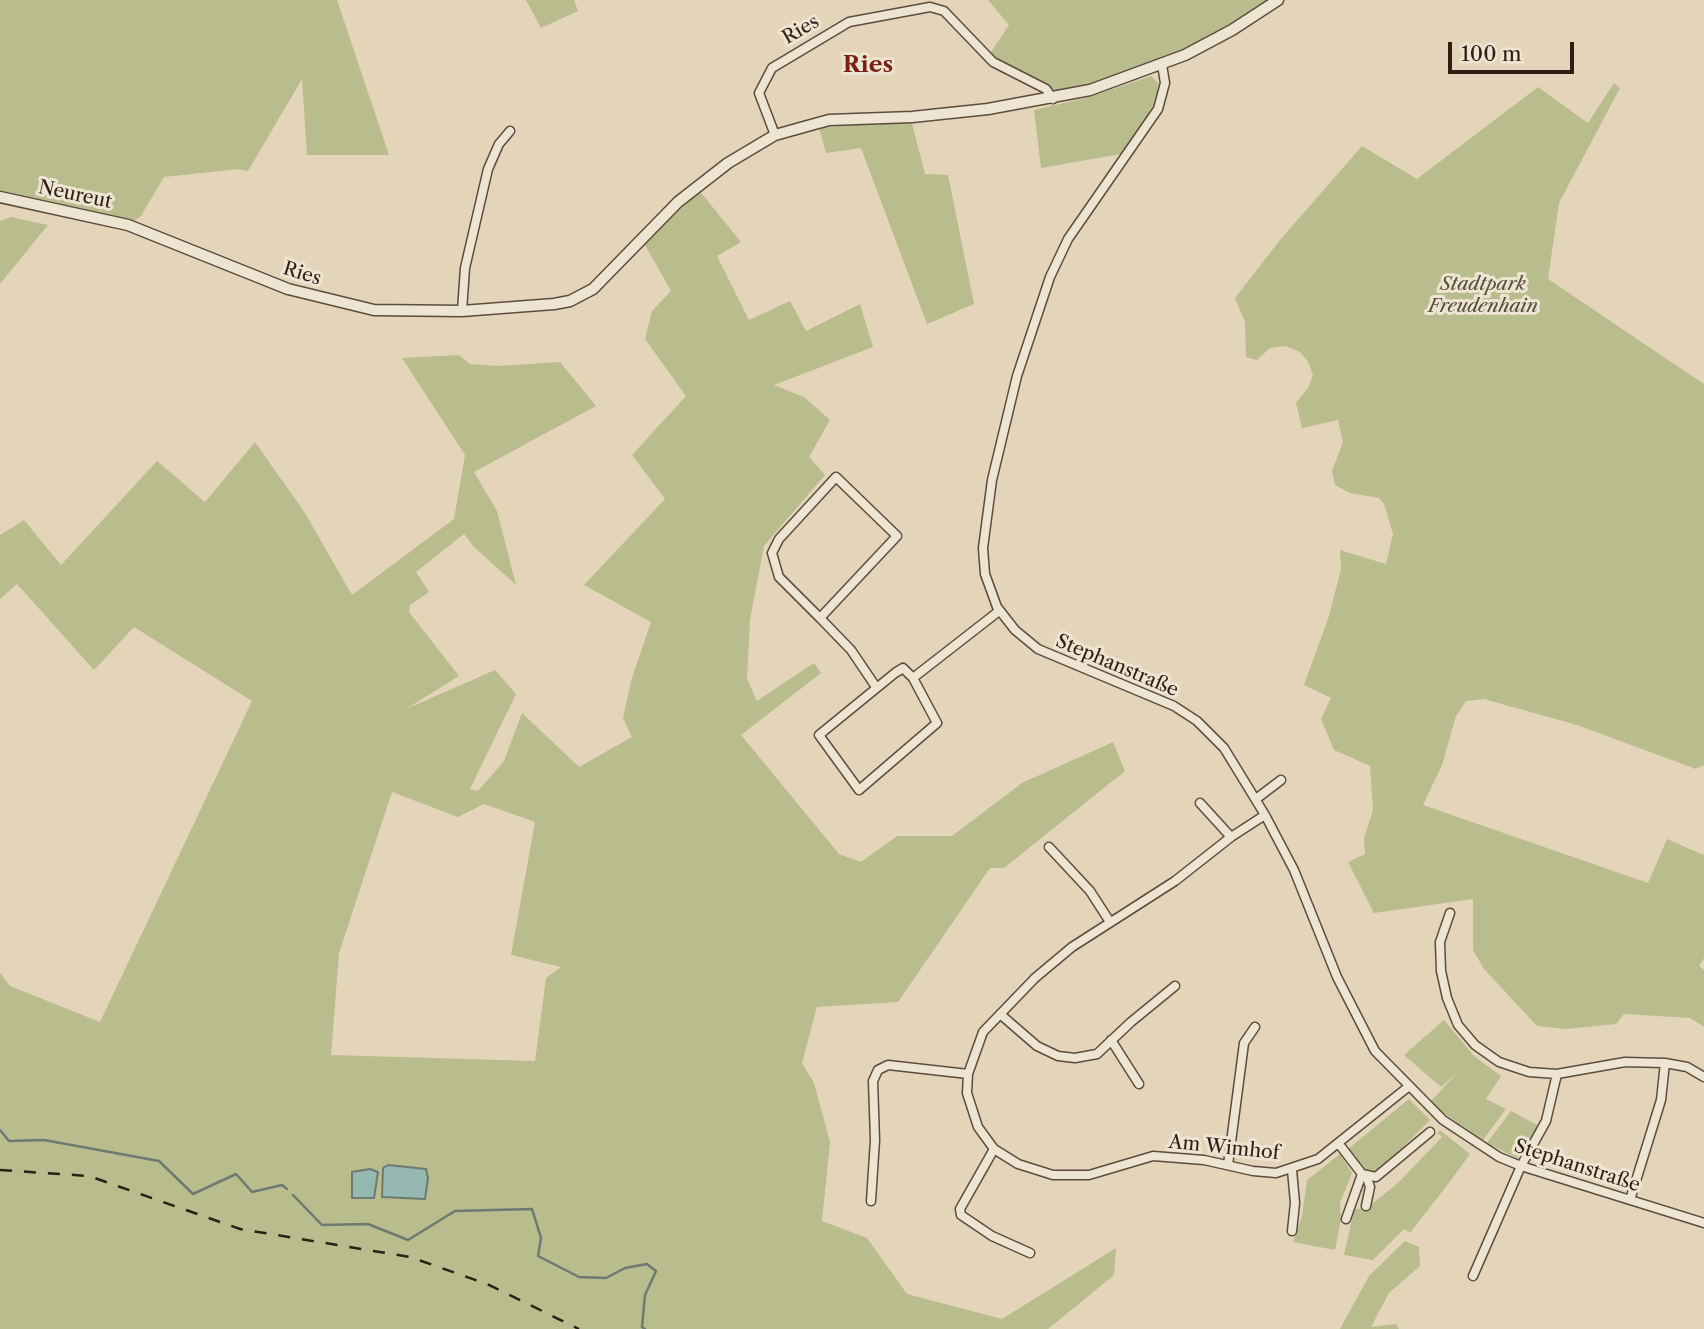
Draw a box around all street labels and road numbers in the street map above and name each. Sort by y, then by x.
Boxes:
street label: Ries [779,10,823,50]
street label: Neureut [36,176,114,214]
street label: Ries [280,257,324,291]
street label: Stephanstraße [1052,630,1182,702]
street label: Am Wimhof [1167,1131,1281,1165]
street label: Stephanstraße [1511,1135,1643,1197]

